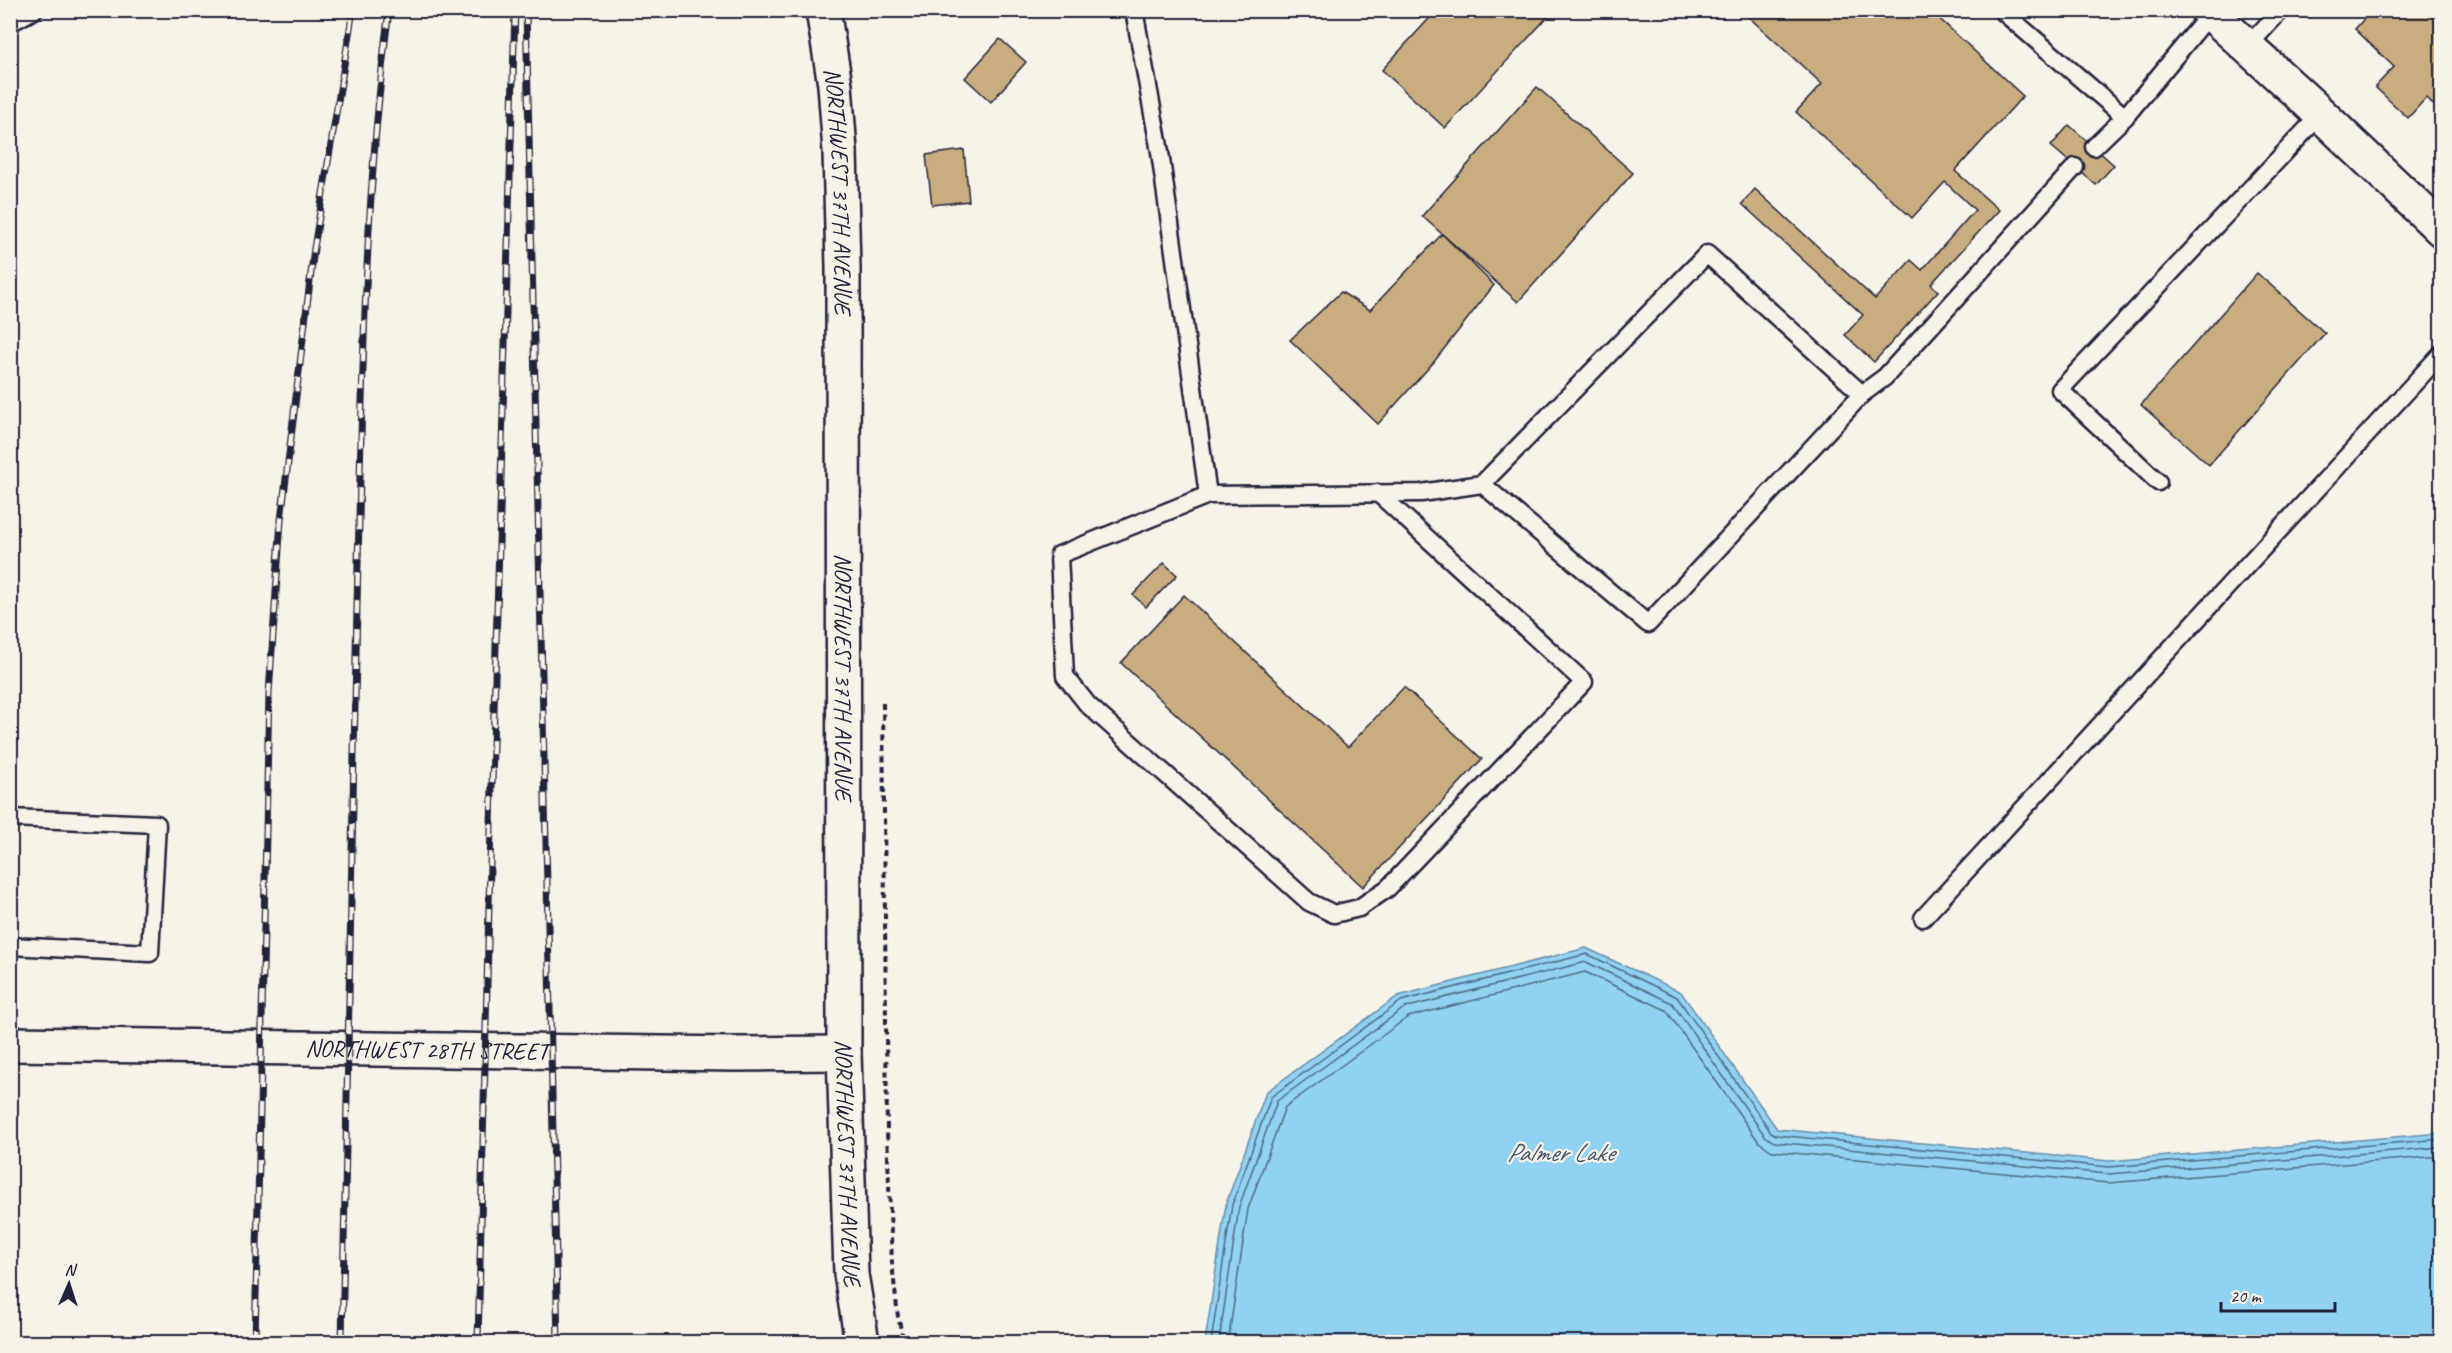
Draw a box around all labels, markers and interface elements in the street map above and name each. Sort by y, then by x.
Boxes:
street label: NORTHWEST 37TH AVENUE [817,66,858,317]
street label: NORTHWEST 37TH AVENUE [828,553,859,803]
street label: NORTHWEST 28TH STREET [305,1033,555,1067]
street label: NORTHWEST 37TH AVENUE [829,1039,868,1292]
water label: Palmer Lake [1507,1136,1618,1169]
north arrow [39,1254,99,1314]
text: N [64,1260,78,1280]
scale bar [2221,1275,2335,1313]
text: 20 m [2230,1285,2263,1307]

